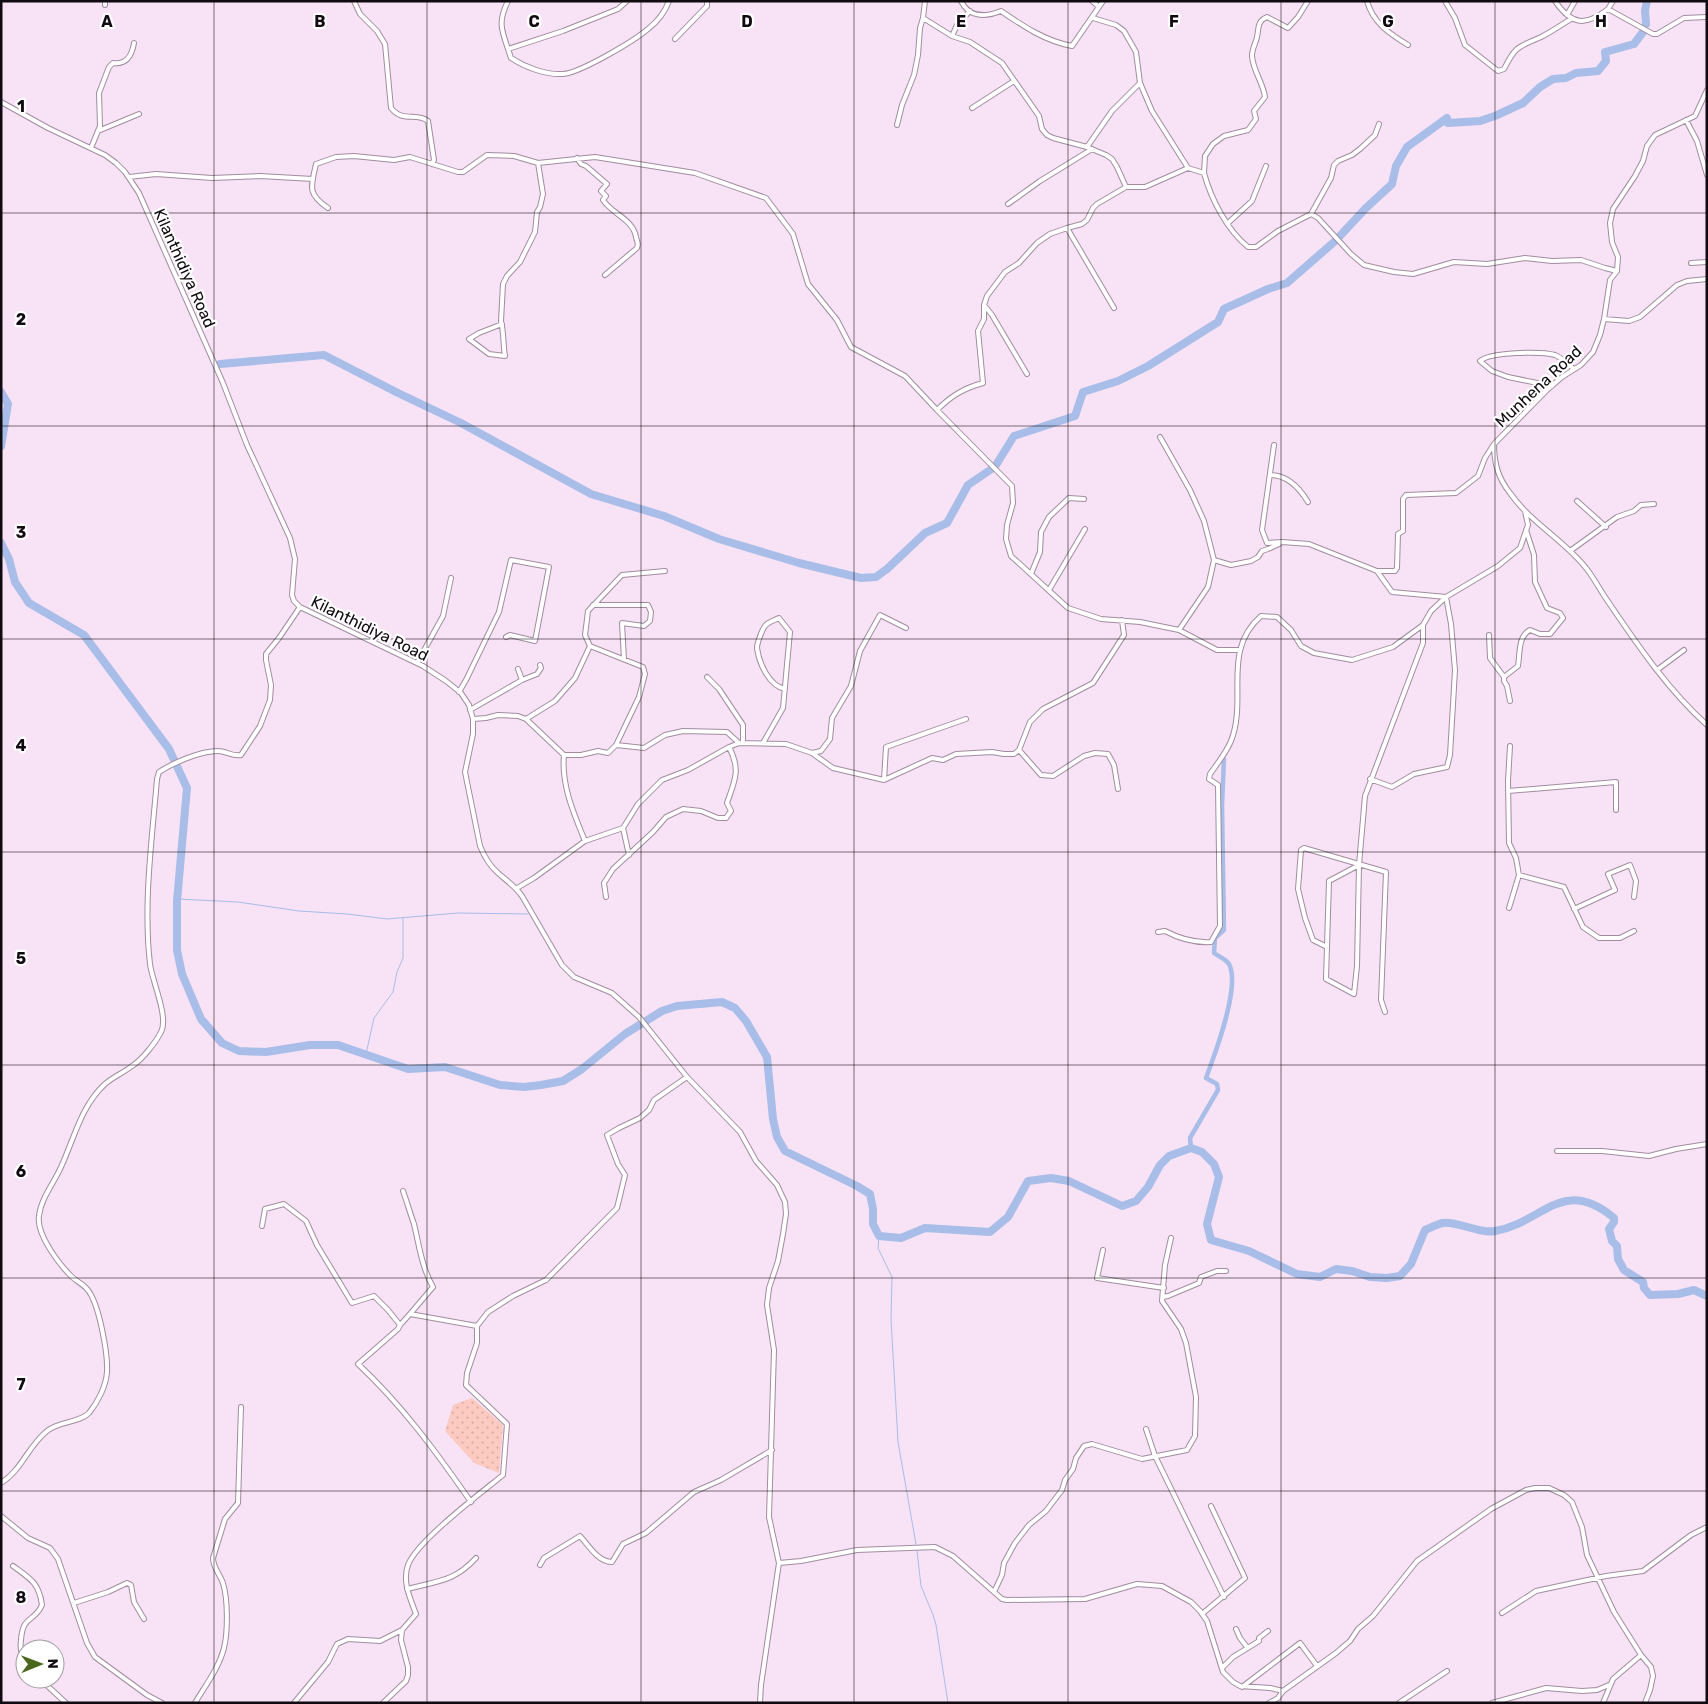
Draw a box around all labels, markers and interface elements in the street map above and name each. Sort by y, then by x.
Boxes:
text: A [101,12,113,31]
text: B [314,12,326,31]
text: C [528,12,540,31]
text: D [741,12,753,31]
text: E [956,12,966,31]
text: F [1169,12,1179,31]
text: G [1382,12,1394,31]
text: H [1595,12,1607,31]
text: 1 [17,97,25,116]
street label: Kilanthidiya Road [150,206,219,331]
text: 2 [16,310,26,329]
street label: Munhena Road [1491,342,1585,431]
text: 3 [16,523,26,542]
street label: Kilanthidiya Road [308,592,432,665]
text: 4 [16,736,27,755]
text: 5 [16,949,26,968]
text: 6 [16,1162,26,1181]
text: 7 [16,1375,26,1394]
text: 8 [16,1588,27,1607]
north arrow [15,1639,65,1689]
text: N [44,1659,61,1669]

